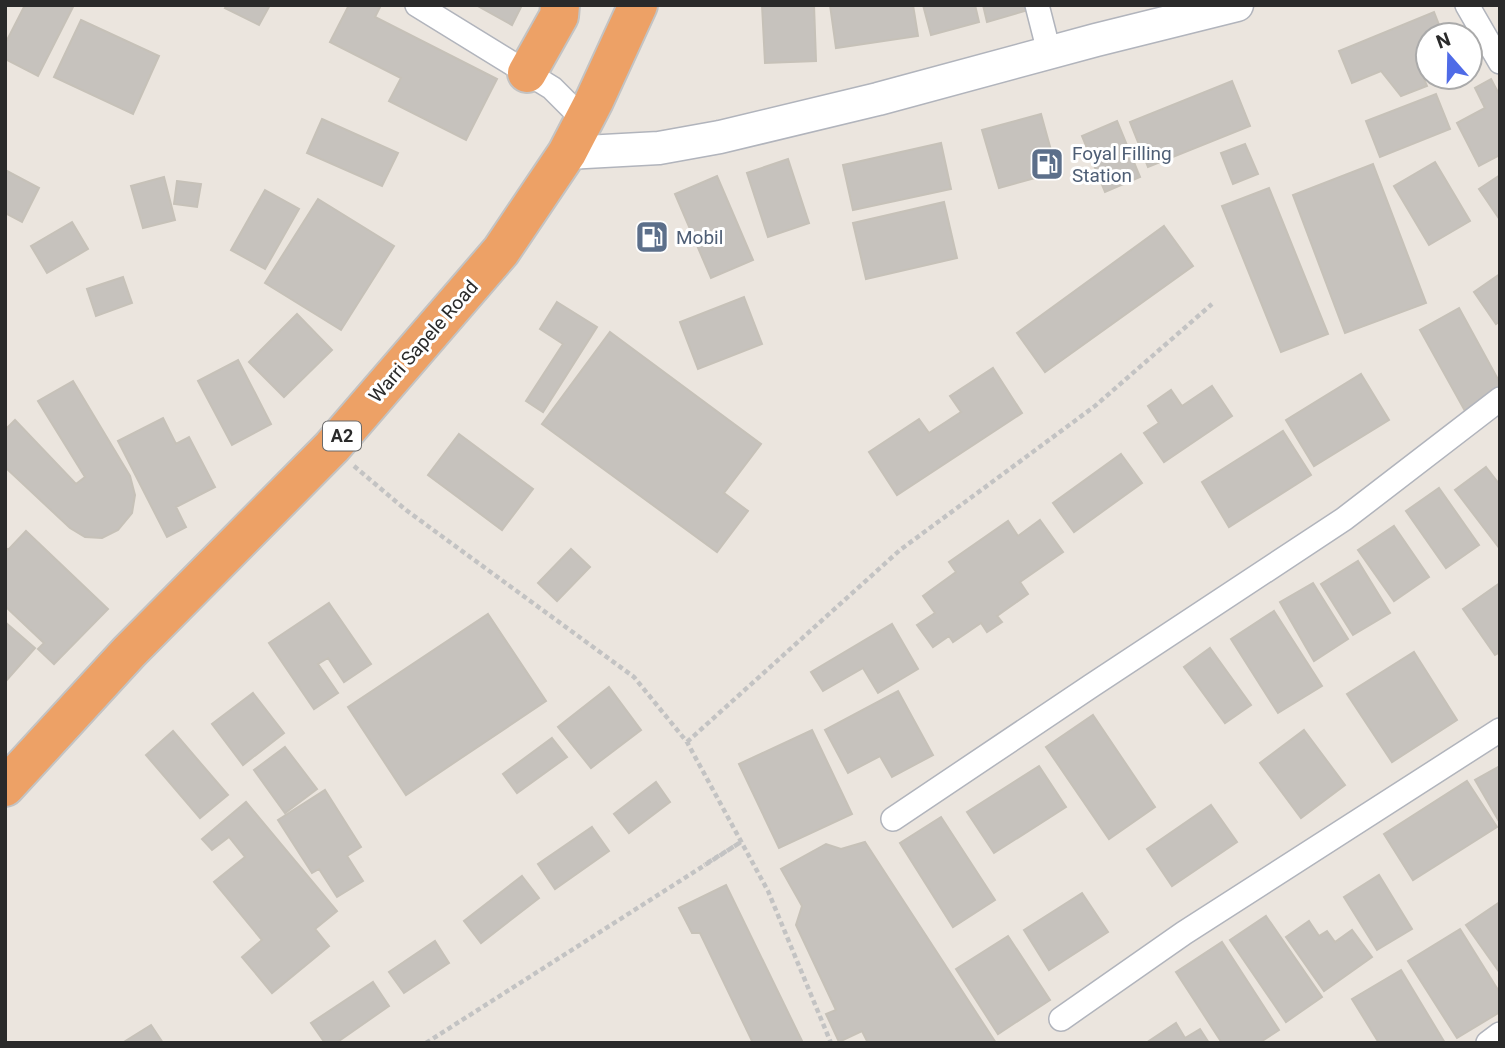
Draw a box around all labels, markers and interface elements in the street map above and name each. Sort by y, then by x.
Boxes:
north arrow [1414,21,1484,91]
text: N [1433,27,1454,54]
place label: Foyal Filling Station [1072,142,1172,187]
fuel station icon: Foyal Filling Station [1028,145,1066,183]
fuel station icon: Mobil [633,218,671,256]
place label: Mobil [676,226,723,249]
street label: Warri Sapele Road [364,275,483,407]
road number: A2 [323,422,361,450]

